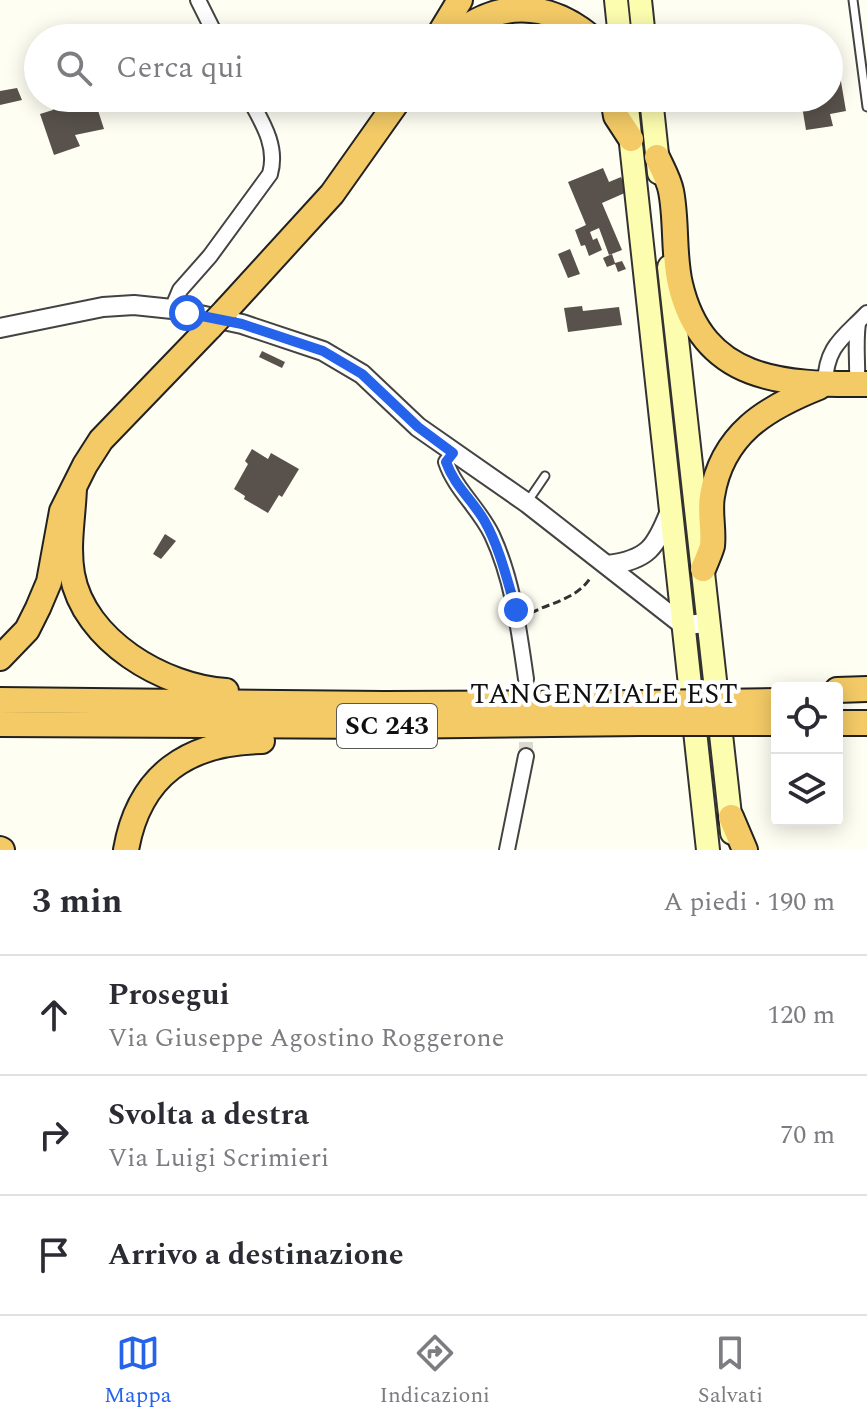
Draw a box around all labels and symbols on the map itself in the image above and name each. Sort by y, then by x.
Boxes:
route start [169,295,205,331]
route end [498,592,534,628]
street label: TANGENZIALE EST [470,673,738,716]
road number: SC 243 [337,704,437,748]

